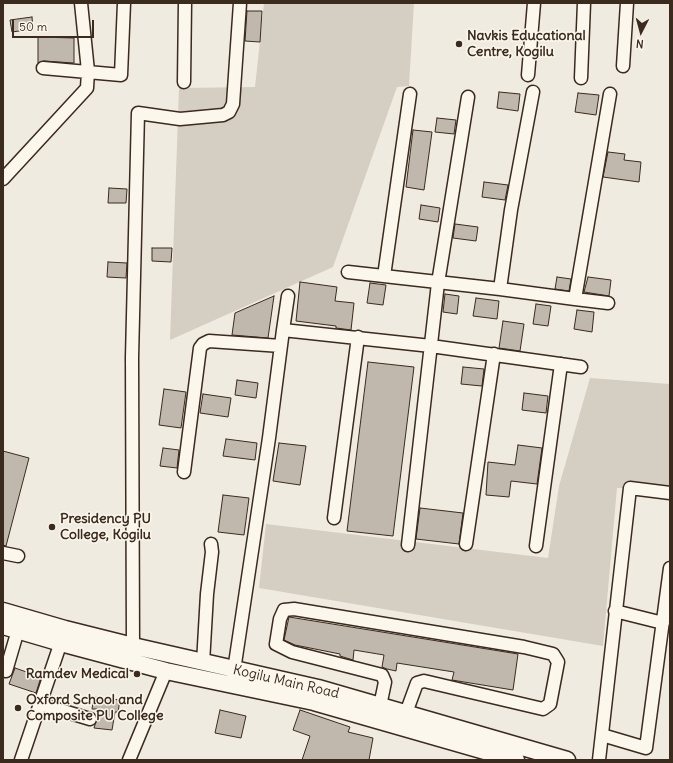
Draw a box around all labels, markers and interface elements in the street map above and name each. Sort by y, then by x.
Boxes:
scale bar [14,12,96,38]
north arrow [621,12,661,52]
text: 50 m [19,19,47,34]
place label: Navkis Educational Centre, Kogilu [467,28,586,60]
text: N [635,37,644,51]
marker: Navkis Educational Centre, Kogilu [454,39,464,49]
place label: Presidency PU College, Kogilu [60,511,151,544]
marker: Presidency PU College, Kogilu [47,522,57,532]
street label: Kogilu Main Road [231,662,341,702]
place label: Ramdev Medical [26,666,129,682]
marker: Ramdev Medical [132,669,142,679]
place label: Oxford School and Composite PU College [26,692,163,724]
marker: Oxford School and Composite PU College [13,703,23,713]

